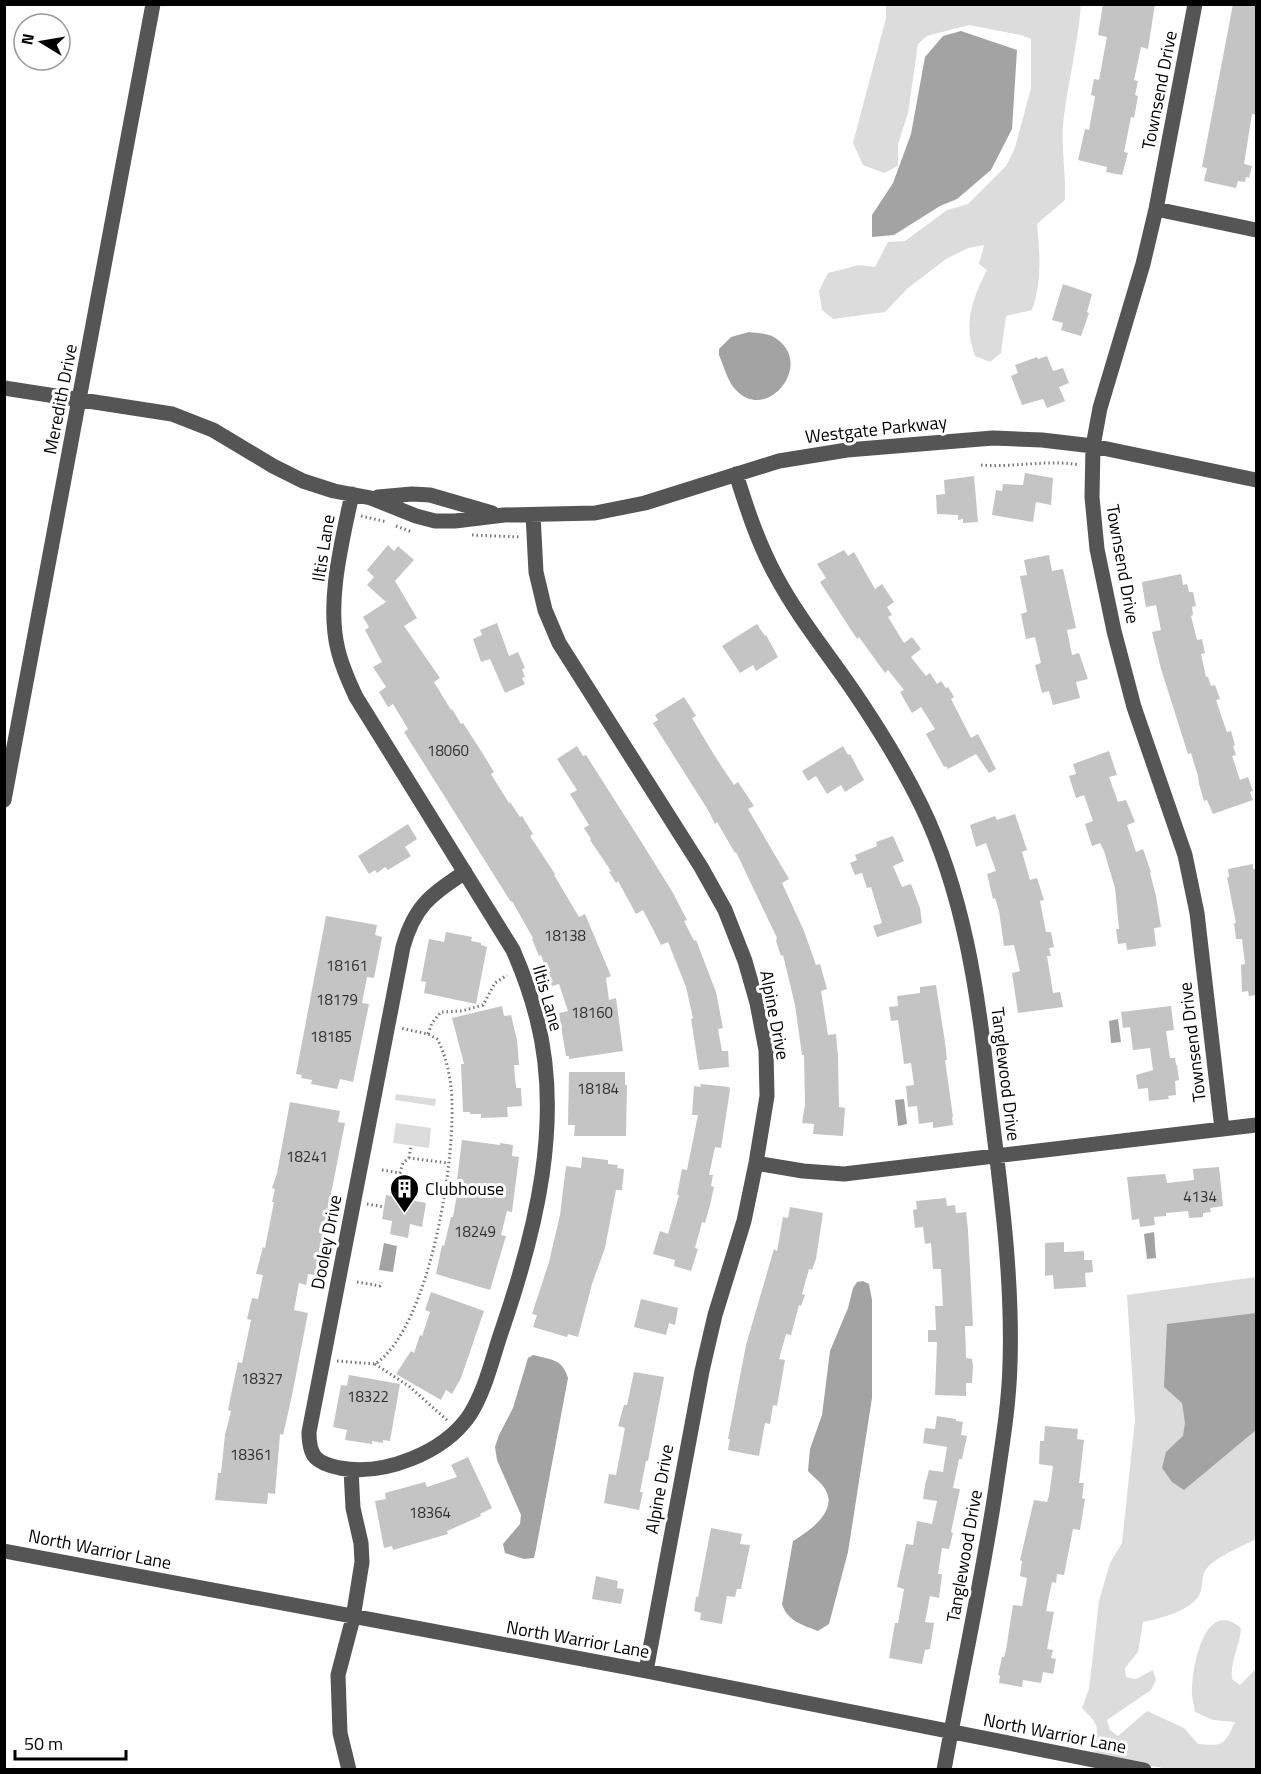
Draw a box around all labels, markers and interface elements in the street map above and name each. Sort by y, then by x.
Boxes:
north arrow [12,12,72,72]
street label: Townsend Drive [1134,28,1184,152]
text: N [14,31,40,47]
street label: Meredith Drive [36,341,84,457]
street label: Westgate Parkway [804,408,949,450]
street label: Townsend Drive [1099,502,1147,626]
street label: Iltis Lane [304,513,342,583]
house number: 18060 [427,739,469,762]
house number: 18138 [544,924,586,947]
house number: 18161 [326,954,368,977]
street label: Iltis Lane [526,962,570,1034]
street label: Alpine Drive [753,968,797,1062]
street label: Townsend Drive [1171,980,1213,1104]
house number: 18179 [316,988,358,1011]
house number: 18160 [571,1001,613,1024]
street label: Tanglewood Drive [984,1006,1028,1142]
house number: 18185 [310,1025,352,1048]
house number: 18184 [577,1077,619,1100]
house number: 18241 [286,1145,328,1168]
building icon: Clubhouse [388,1172,420,1214]
place label: Clubhouse [425,1175,504,1202]
house number: 4134 [1183,1185,1217,1208]
street label: Dooley Drive [304,1192,348,1292]
house number: 18249 [454,1220,496,1243]
house number: 18327 [241,1367,283,1390]
house number: 18322 [347,1385,389,1408]
street label: Alpine Drive [638,1442,680,1536]
house number: 18361 [230,1443,272,1466]
street label: Tanglewood Drive [939,1487,989,1625]
house number: 18364 [409,1501,451,1524]
street label: North Warrior Lane [26,1522,174,1576]
street label: North Warrior Lane [504,1613,652,1665]
street label: North Warrior Lane [981,1706,1129,1760]
scale bar [15,1723,126,1761]
text: 50 m [24,1730,63,1757]

